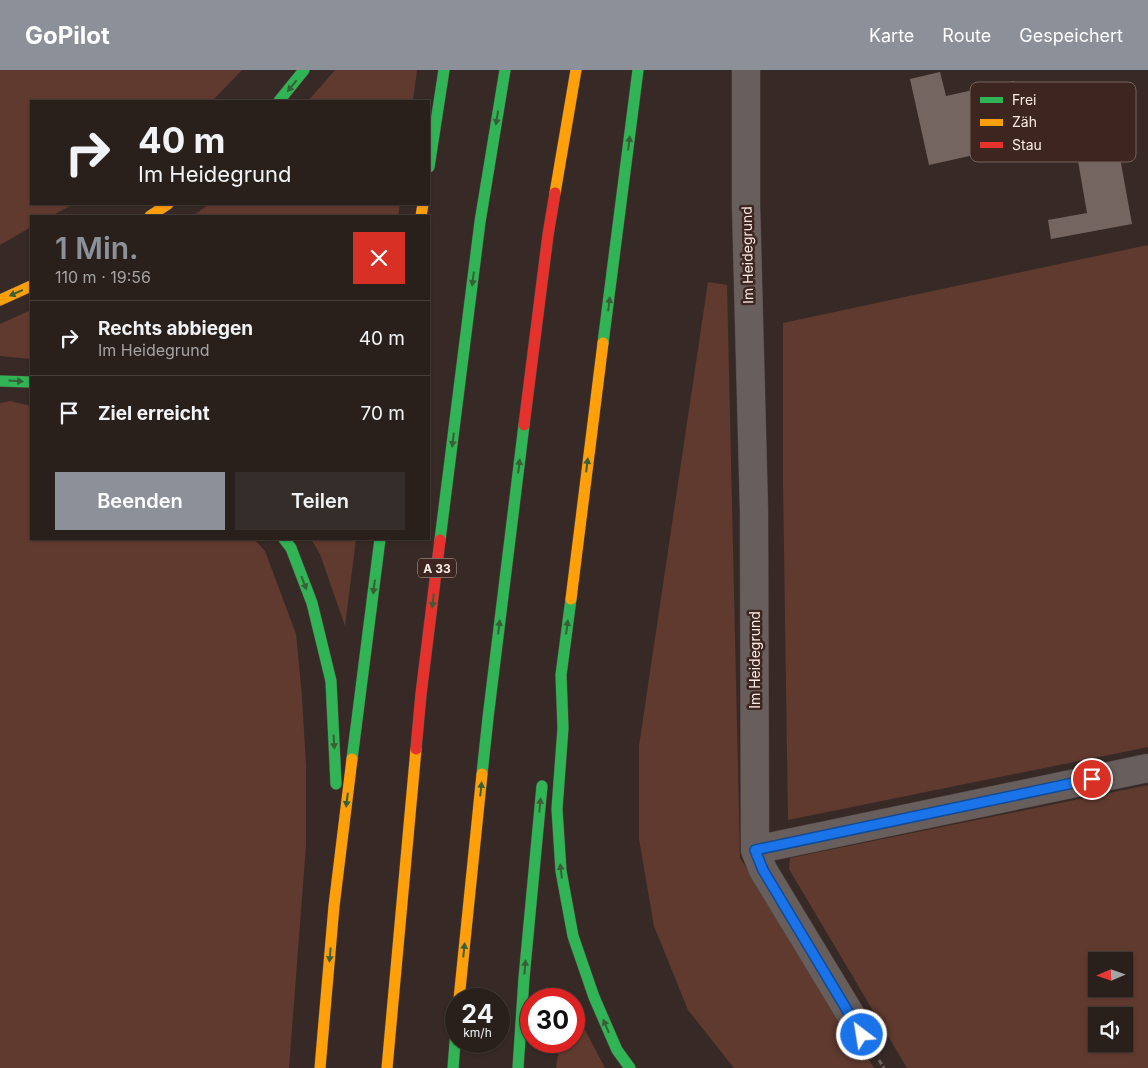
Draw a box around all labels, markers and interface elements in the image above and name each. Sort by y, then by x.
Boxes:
text: GoPilot [25,21,110,50]
text: Karte [869,25,914,46]
text: Route [942,25,991,46]
text: Gespeichert [1019,25,1123,46]
one-way arrow [286,79,297,92]
legend [970,82,1136,162]
text: Frei [1012,91,1036,108]
one-way arrow [493,110,501,126]
text: Zäh [1012,113,1037,130]
text: 40 m [138,119,226,161]
icon: right [55,120,120,185]
one-way arrow [625,135,633,151]
text: Stau [1012,136,1042,153]
text: Im Heidegrund [138,161,291,187]
street label: Im Heidegrund [738,206,756,304]
text: 1 Min. [55,230,139,266]
button: close [353,232,405,284]
text: 110 m · 19:56 [55,267,151,287]
one-way arrow [469,271,477,287]
one-way arrow [9,289,23,297]
one-way arrow [605,296,613,312]
text: Rechts abbiegen [98,317,253,340]
icon: right [55,324,83,352]
text: 40 m [359,327,405,350]
text: Im Heidegrund [98,340,210,360]
one-way arrow [8,378,24,386]
icon: arrive [55,399,83,427]
text: Ziel erreicht [98,402,210,425]
text: 70 m [361,402,405,425]
one-way arrow [449,432,457,448]
one-way arrow [583,457,591,473]
one-way arrow [515,458,523,474]
button: Beenden [55,472,225,530]
button: Teilen [235,472,405,530]
road number: A 33 [418,558,456,578]
one-way arrow [300,576,308,591]
one-way arrow [370,579,378,595]
one-way arrow [429,594,437,610]
street label: Im Heidegrund [746,611,763,709]
one-way arrow [563,618,571,634]
one-way arrow [495,619,503,635]
one-way arrow [331,734,339,750]
pin [1071,758,1113,800]
icon: arrive [1078,765,1106,793]
one-way arrow [477,780,485,796]
one-way arrow [343,793,351,809]
one-way arrow [537,797,545,813]
one-way arrow [557,862,565,878]
one-way arrow [460,942,468,958]
one-way arrow [325,947,333,963]
north arrow [1088,952,1132,998]
map controls [1088,952,1133,1052]
one-way arrow [521,959,529,975]
speed limit sign: 30 [520,988,585,1053]
text: 24 [461,999,494,1029]
button: sound [1088,1007,1133,1052]
position arrow [835,1008,887,1060]
one-way arrow [602,1019,610,1033]
text: km/h [463,1025,492,1040]

